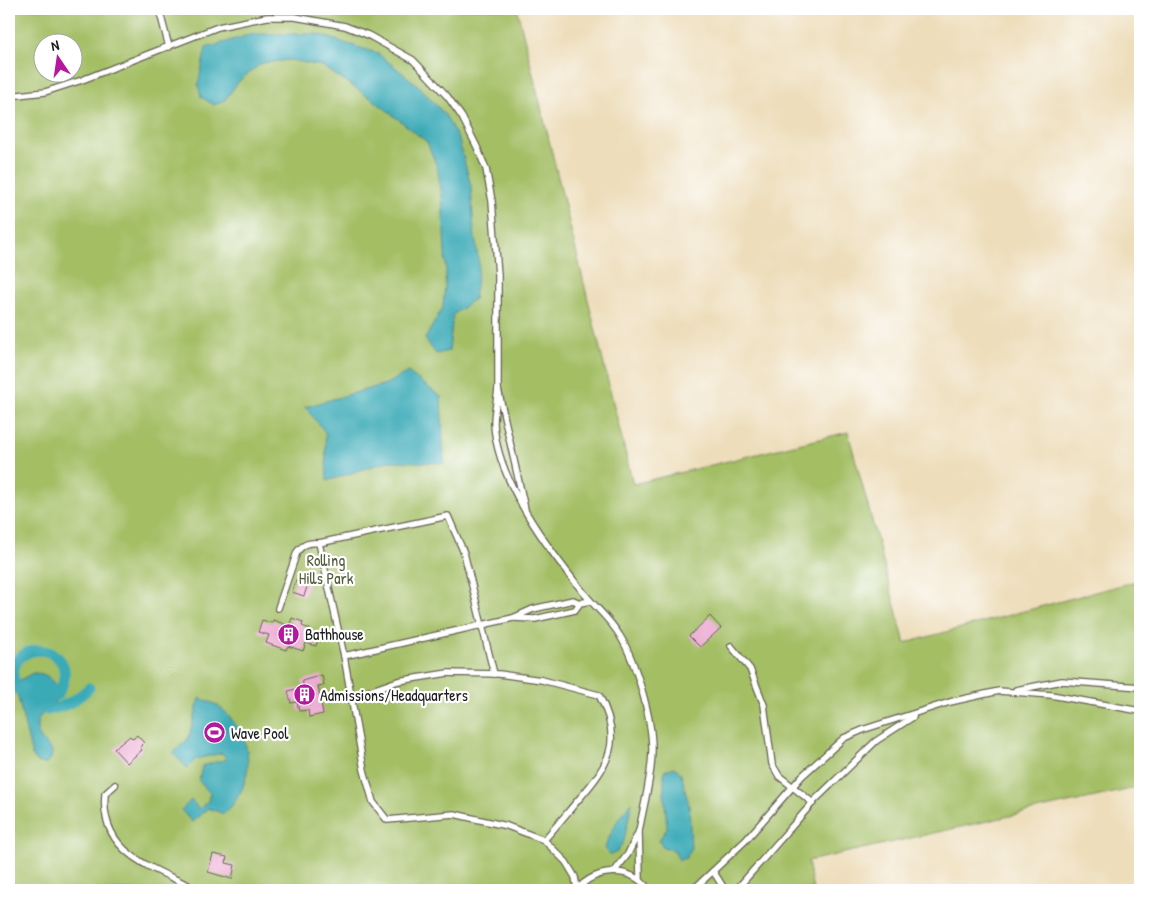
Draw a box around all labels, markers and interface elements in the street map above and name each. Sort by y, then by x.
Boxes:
north arrow [32,32,82,82]
text: N [49,35,61,55]
park label: Rolling Hills Park [299,549,354,589]
building icon: Bathhouse [277,622,301,646]
place label: Bathhouse [305,623,364,645]
building icon: Admissions/Headquarters [292,683,316,707]
place label: Admissions/Headquarters [320,684,468,706]
sports icon: Wave Pool [203,721,227,745]
place label: Wave Pool [231,722,289,744]

